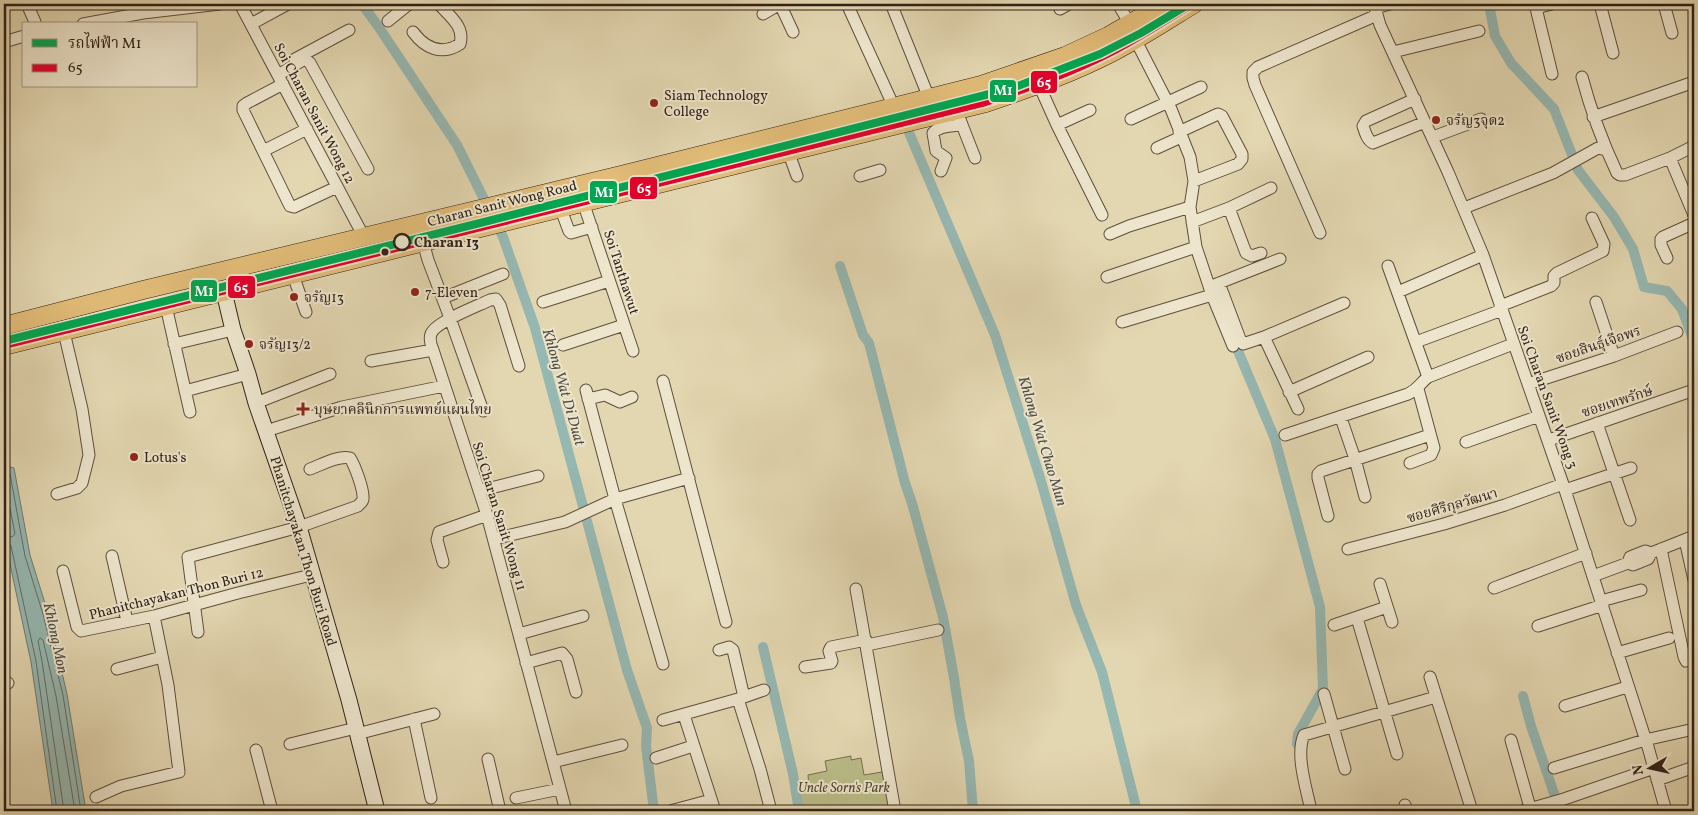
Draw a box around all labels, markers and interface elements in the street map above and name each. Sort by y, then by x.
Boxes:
legend [22,22,198,88]
text: รถไฟฟ้า M1 [68,32,142,55]
street label: Soi Charan Sanit Wong 12 [268,40,359,187]
text: 65 [68,58,83,79]
line badge: 65 [1030,70,1058,94]
text: 65 [1037,74,1051,93]
line badge: M1 [989,79,1017,103]
text: M1 [993,82,1013,101]
place label: Siam Technology College [664,87,768,122]
marker: Siam Technology College [648,97,660,109]
place label: จรัญ3จุด2 [1446,112,1505,131]
marker: จรัญ3จุด2 [1430,114,1442,126]
line badge: 65 [629,176,658,200]
street label: Charan Sanit Wong Road [426,177,579,232]
line badge: M1 [589,180,618,204]
text: 65 [637,180,651,199]
text: M1 [594,184,614,203]
street label: Soi Tanthawut [598,228,643,317]
marker: Charan 13 [393,233,411,251]
place label: Charan 13 [414,234,479,253]
unlabelled marker [380,247,390,257]
line badge: 65 [227,275,256,299]
line badge: M1 [190,279,218,303]
text: 65 [234,279,248,298]
text: M1 [194,283,214,302]
place label: 7-Eleven [425,284,478,303]
marker: 7-Eleven [409,286,421,298]
place label: จรัญ13 [304,289,344,308]
marker: จรัญ13 [288,291,300,303]
street label: ซอยสินธุ์เจือพร [1553,321,1644,369]
street label: Soi Charan Sanit Wong 3 [1512,323,1581,472]
water label: Khlong Wat Di Duat [536,326,590,450]
place label: จรัญ13/2 [259,336,311,355]
marker: จรัญ13/2 [243,338,255,350]
water label: Khlong Wat Chao Mun [1012,374,1071,509]
street label: ซอยเทพรักษ์ [1579,381,1656,423]
place label: บุษยาคลินิกการแพทย์แผนไทย [314,399,492,420]
marker: บุษยาคลินิกการแพทย์แผนไทย [296,402,310,416]
street label: Soi Charan Sanit Wong 11 [467,440,530,593]
place label: Lotus's [144,449,187,468]
marker: Lotus's [128,451,140,463]
street label: Phanitchayakan Thon Buri Road [265,454,341,649]
street label: ซอยศิริกุลวัฒนา [1405,484,1500,528]
street label: Phanitchayakan Thon Buri 12 [87,564,265,625]
water label: Khlong Mon [37,601,72,676]
north arrow [1626,742,1676,792]
text: N [1628,763,1649,776]
park label: Uncle Sorn's Park [798,779,891,798]

